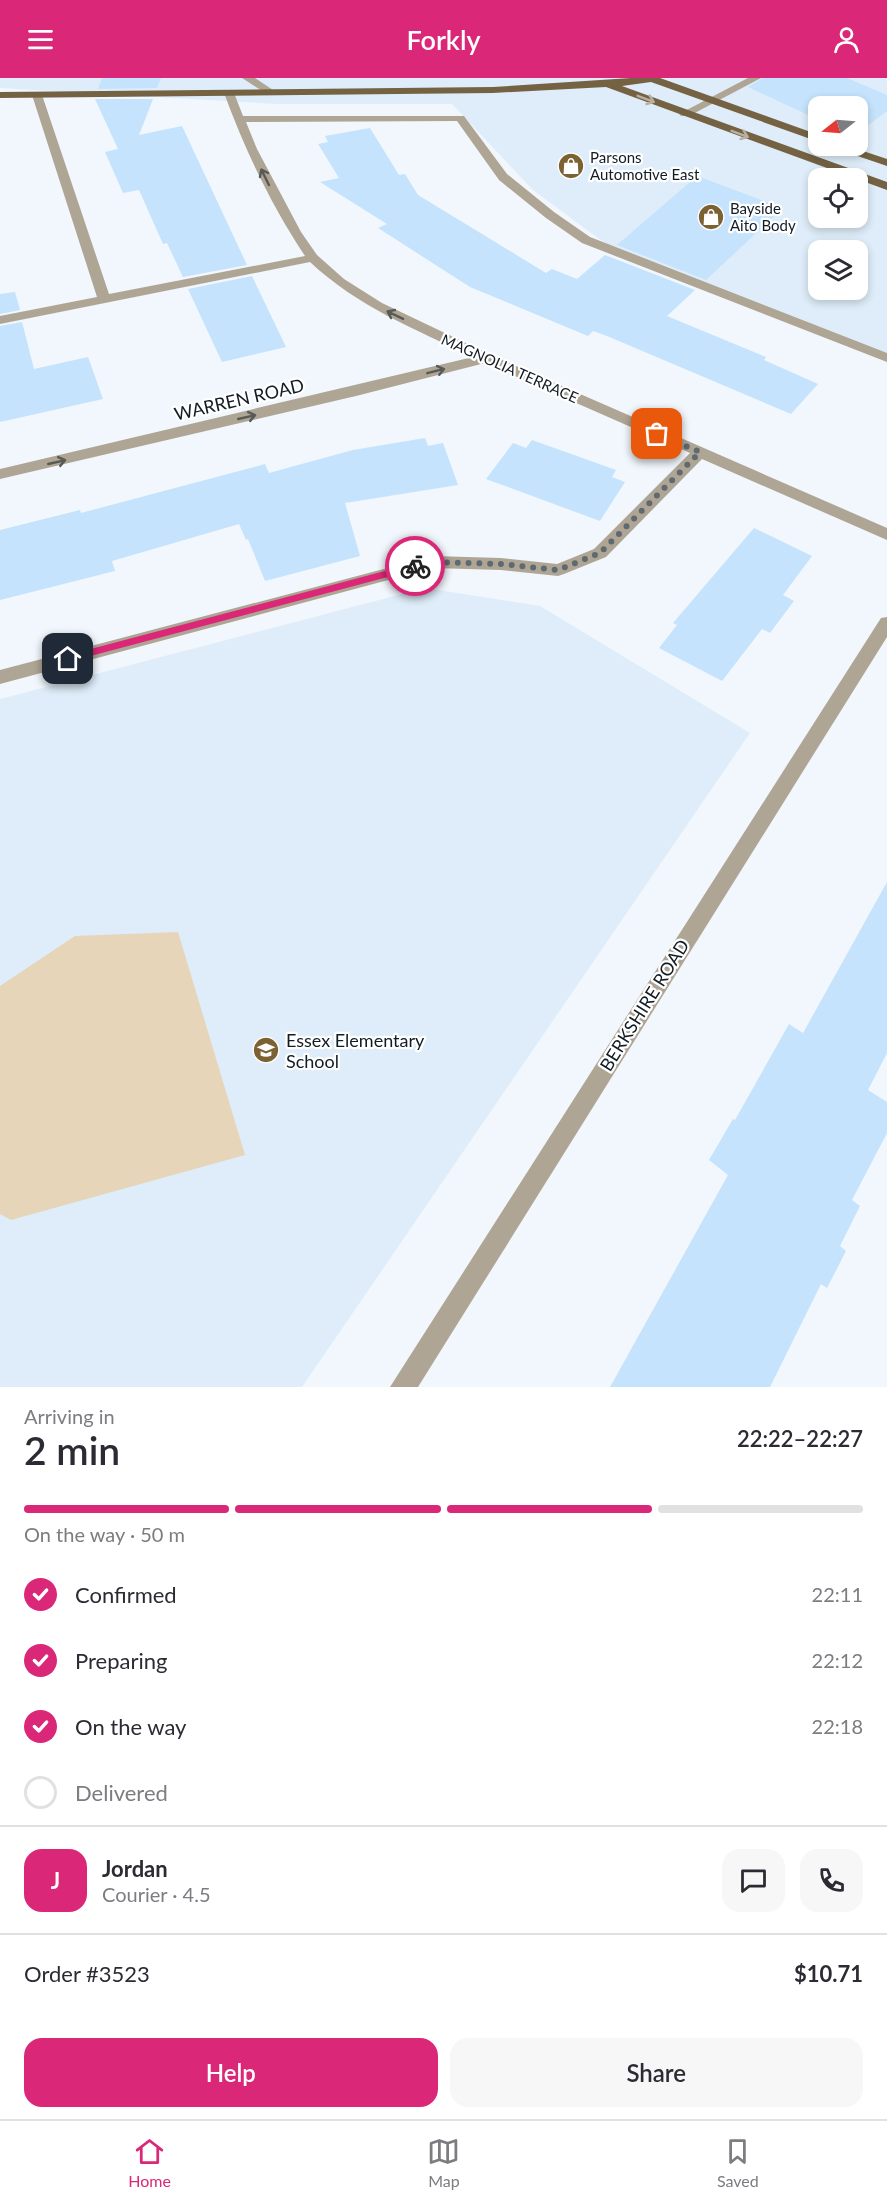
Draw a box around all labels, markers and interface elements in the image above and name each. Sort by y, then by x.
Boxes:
icon: menu [24,23,57,56]
text: Forkly [406,23,481,56]
icon: person [830,23,863,56]
one-way arrow [636,94,655,105]
north arrow [808,96,868,156]
map controls [808,96,868,300]
one-way arrow [730,129,749,140]
place label: Parsons Automotive East [590,148,700,183]
shop icon: Parsons Automotive East [556,151,586,181]
one-way arrow [258,168,270,186]
button: locate [808,168,868,228]
place label: Bayside Aito Body [730,199,796,234]
shop icon: Bayside Aito Body [696,202,726,232]
button: layers [808,240,868,300]
one-way arrow [386,308,404,320]
street label: MAGNOLIA TERRACE [439,330,581,406]
one-way arrow [427,364,446,376]
street label: WARREN ROAD [172,373,306,425]
pin [631,408,682,459]
one-way arrow [237,411,256,422]
icon: bag [640,417,673,450]
one-way arrow [47,455,66,467]
courier [385,536,445,596]
icon: bike [399,550,432,583]
pin [42,633,93,684]
icon: home [51,642,84,675]
street label: BERKSHIRE ROAD [595,935,693,1075]
place label: Essex Elementary School [286,1029,425,1072]
school or university icon: Essex Elementary School [251,1035,281,1065]
text: Arriving in [24,1404,115,1428]
text: 22:22–22:27 [737,1425,863,1452]
text: 2 min [24,1427,120,1473]
text: On the way · 50 m [24,1522,185,1546]
icon: check [24,1578,57,1611]
text: Confirmed [75,1581,177,1608]
text: 22:11 [812,1582,863,1606]
icon: check [24,1644,57,1677]
text: Preparing [75,1647,167,1674]
text: 22:12 [812,1648,863,1672]
icon: check [24,1710,57,1743]
text: On the way [75,1713,186,1740]
text: 22:18 [812,1714,863,1738]
text: Delivered [75,1779,168,1806]
button: chat [722,1849,785,1912]
button: phone [800,1849,863,1912]
text: Jordan [102,1855,168,1882]
text: J [51,1867,60,1894]
text: Courier · 4.5 [102,1882,211,1906]
text: Order #3523 [24,1960,150,1987]
text: $10.71 [794,1960,863,1987]
button: Help [24,2038,438,2107]
button: Share [450,2038,863,2107]
tab: Home [128,2135,171,2190]
tab: Map [427,2135,460,2190]
tab: Saved [717,2135,759,2190]

